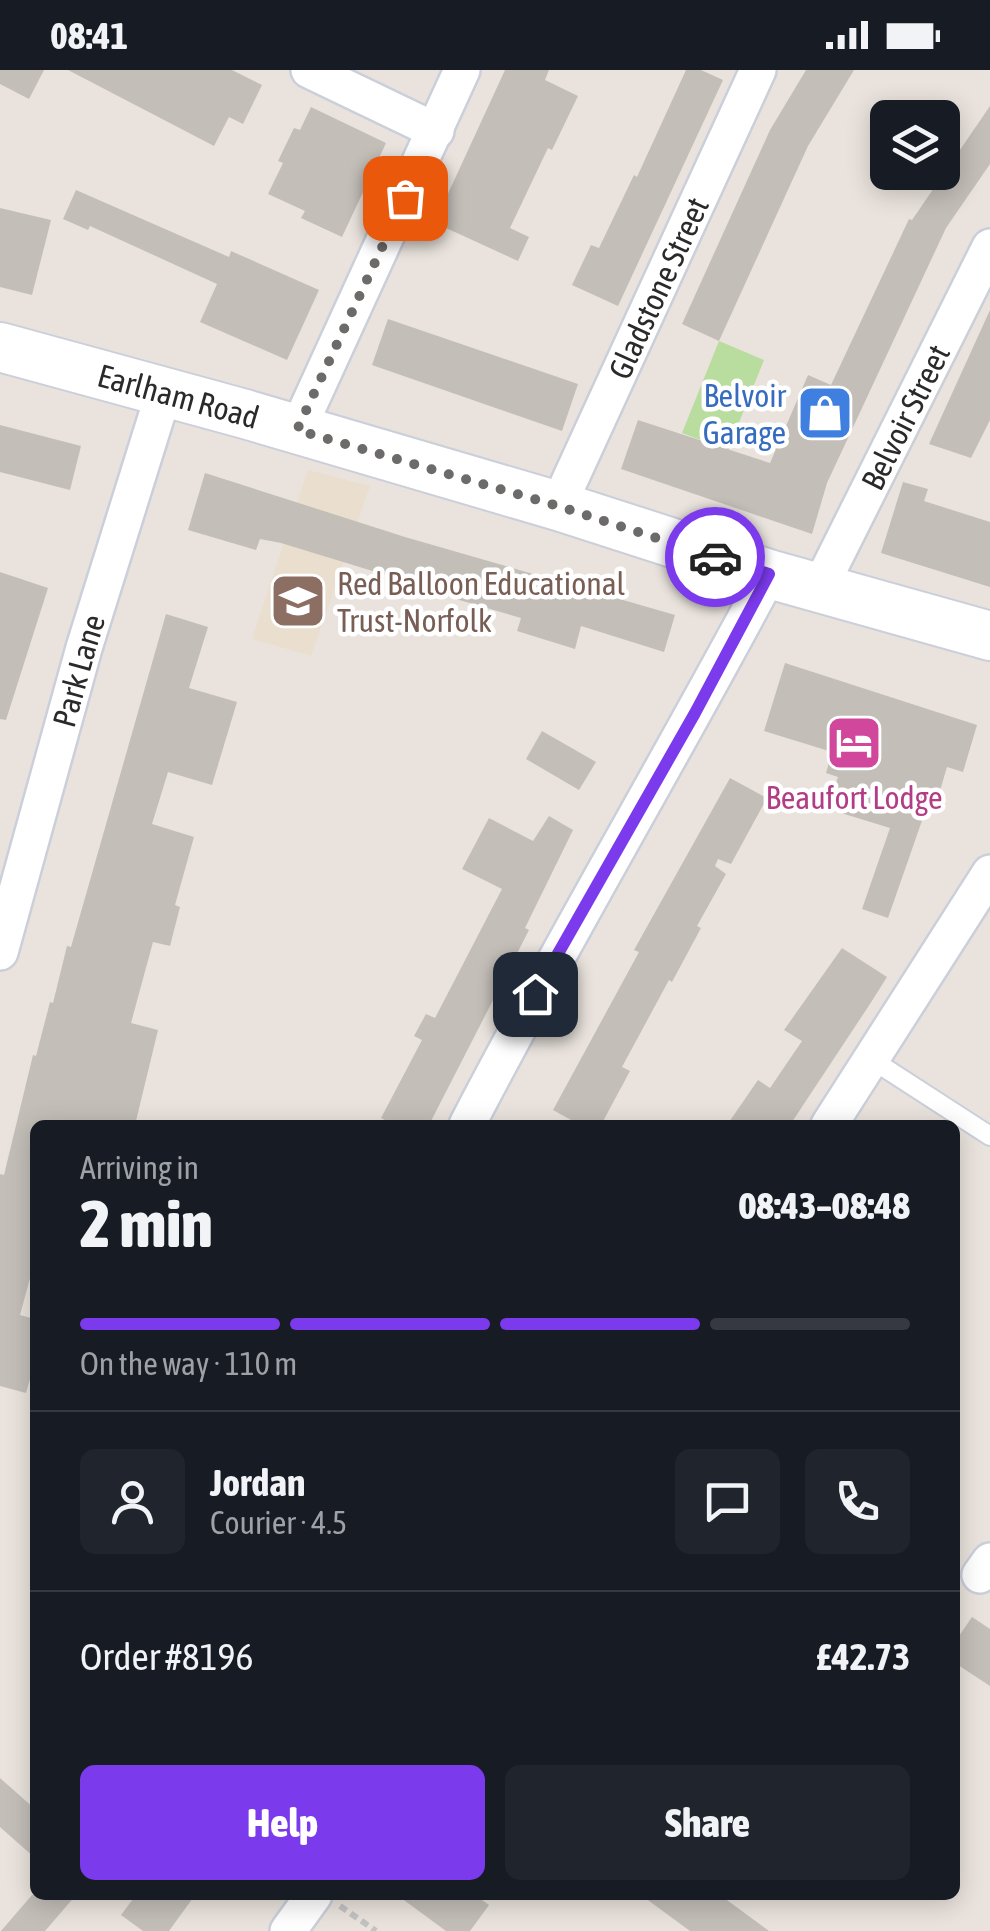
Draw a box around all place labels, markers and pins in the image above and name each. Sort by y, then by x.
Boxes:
pin [363,156,448,241]
place label: Belvoir Garage [703,377,787,451]
shop icon: Belvoir Garage [795,383,855,443]
place label: Red Balloon Educational Trust-Norfolk [337,565,626,639]
school or university icon: Red Balloon Educational Trust-Norfolk [268,571,328,631]
hotel icon: Beaufort Lodge [824,713,884,773]
place label: Beaufort Lodge [766,779,942,816]
pin [493,952,578,1037]

